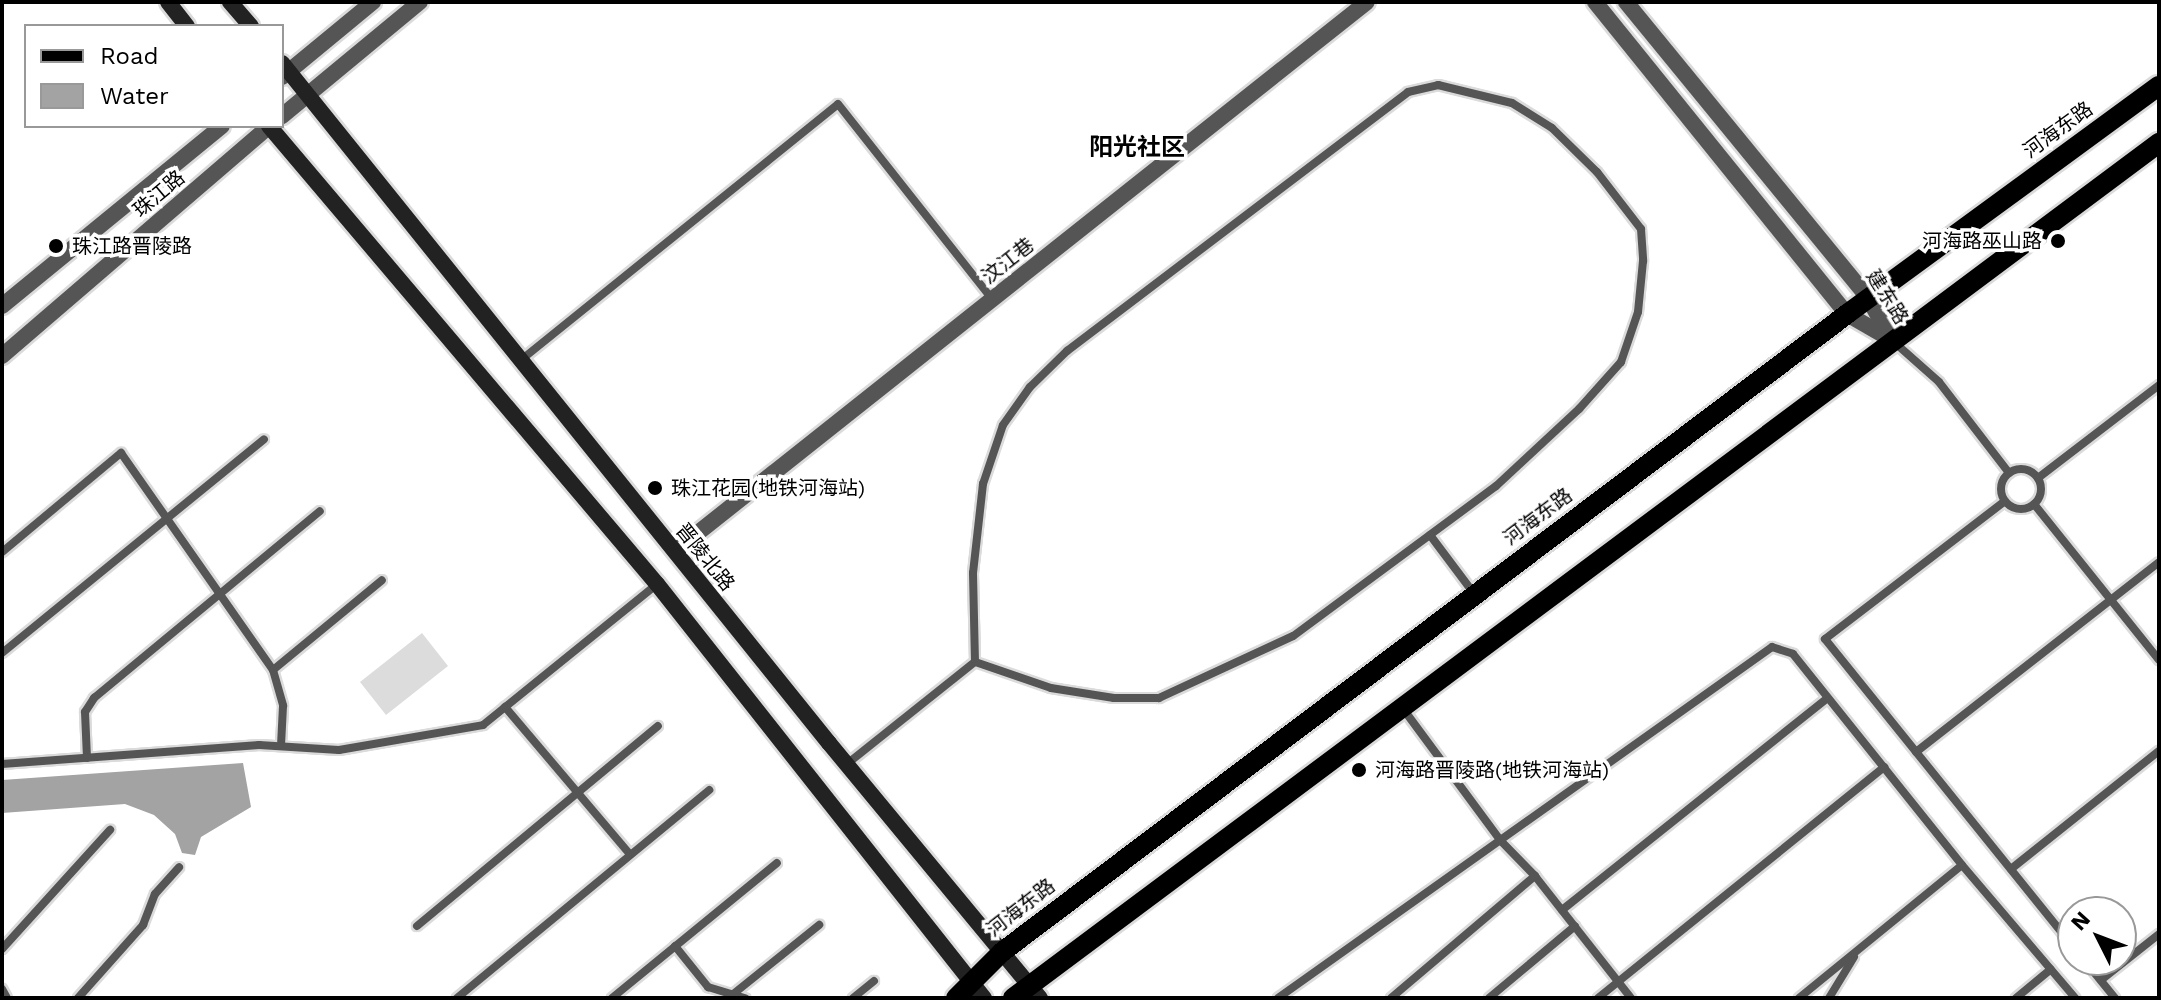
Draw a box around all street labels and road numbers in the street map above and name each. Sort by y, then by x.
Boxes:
street label: 河海东路 [2019,97,2097,163]
street label: 珠江路 [128,166,190,222]
street label: 汶江巷 [977,233,1039,289]
street label: 建东路 [1861,265,1913,329]
street label: 河海东路 [1499,483,1577,551]
street label: 晋陵北路 [671,518,739,596]
street label: 河海东路 [982,874,1060,942]

